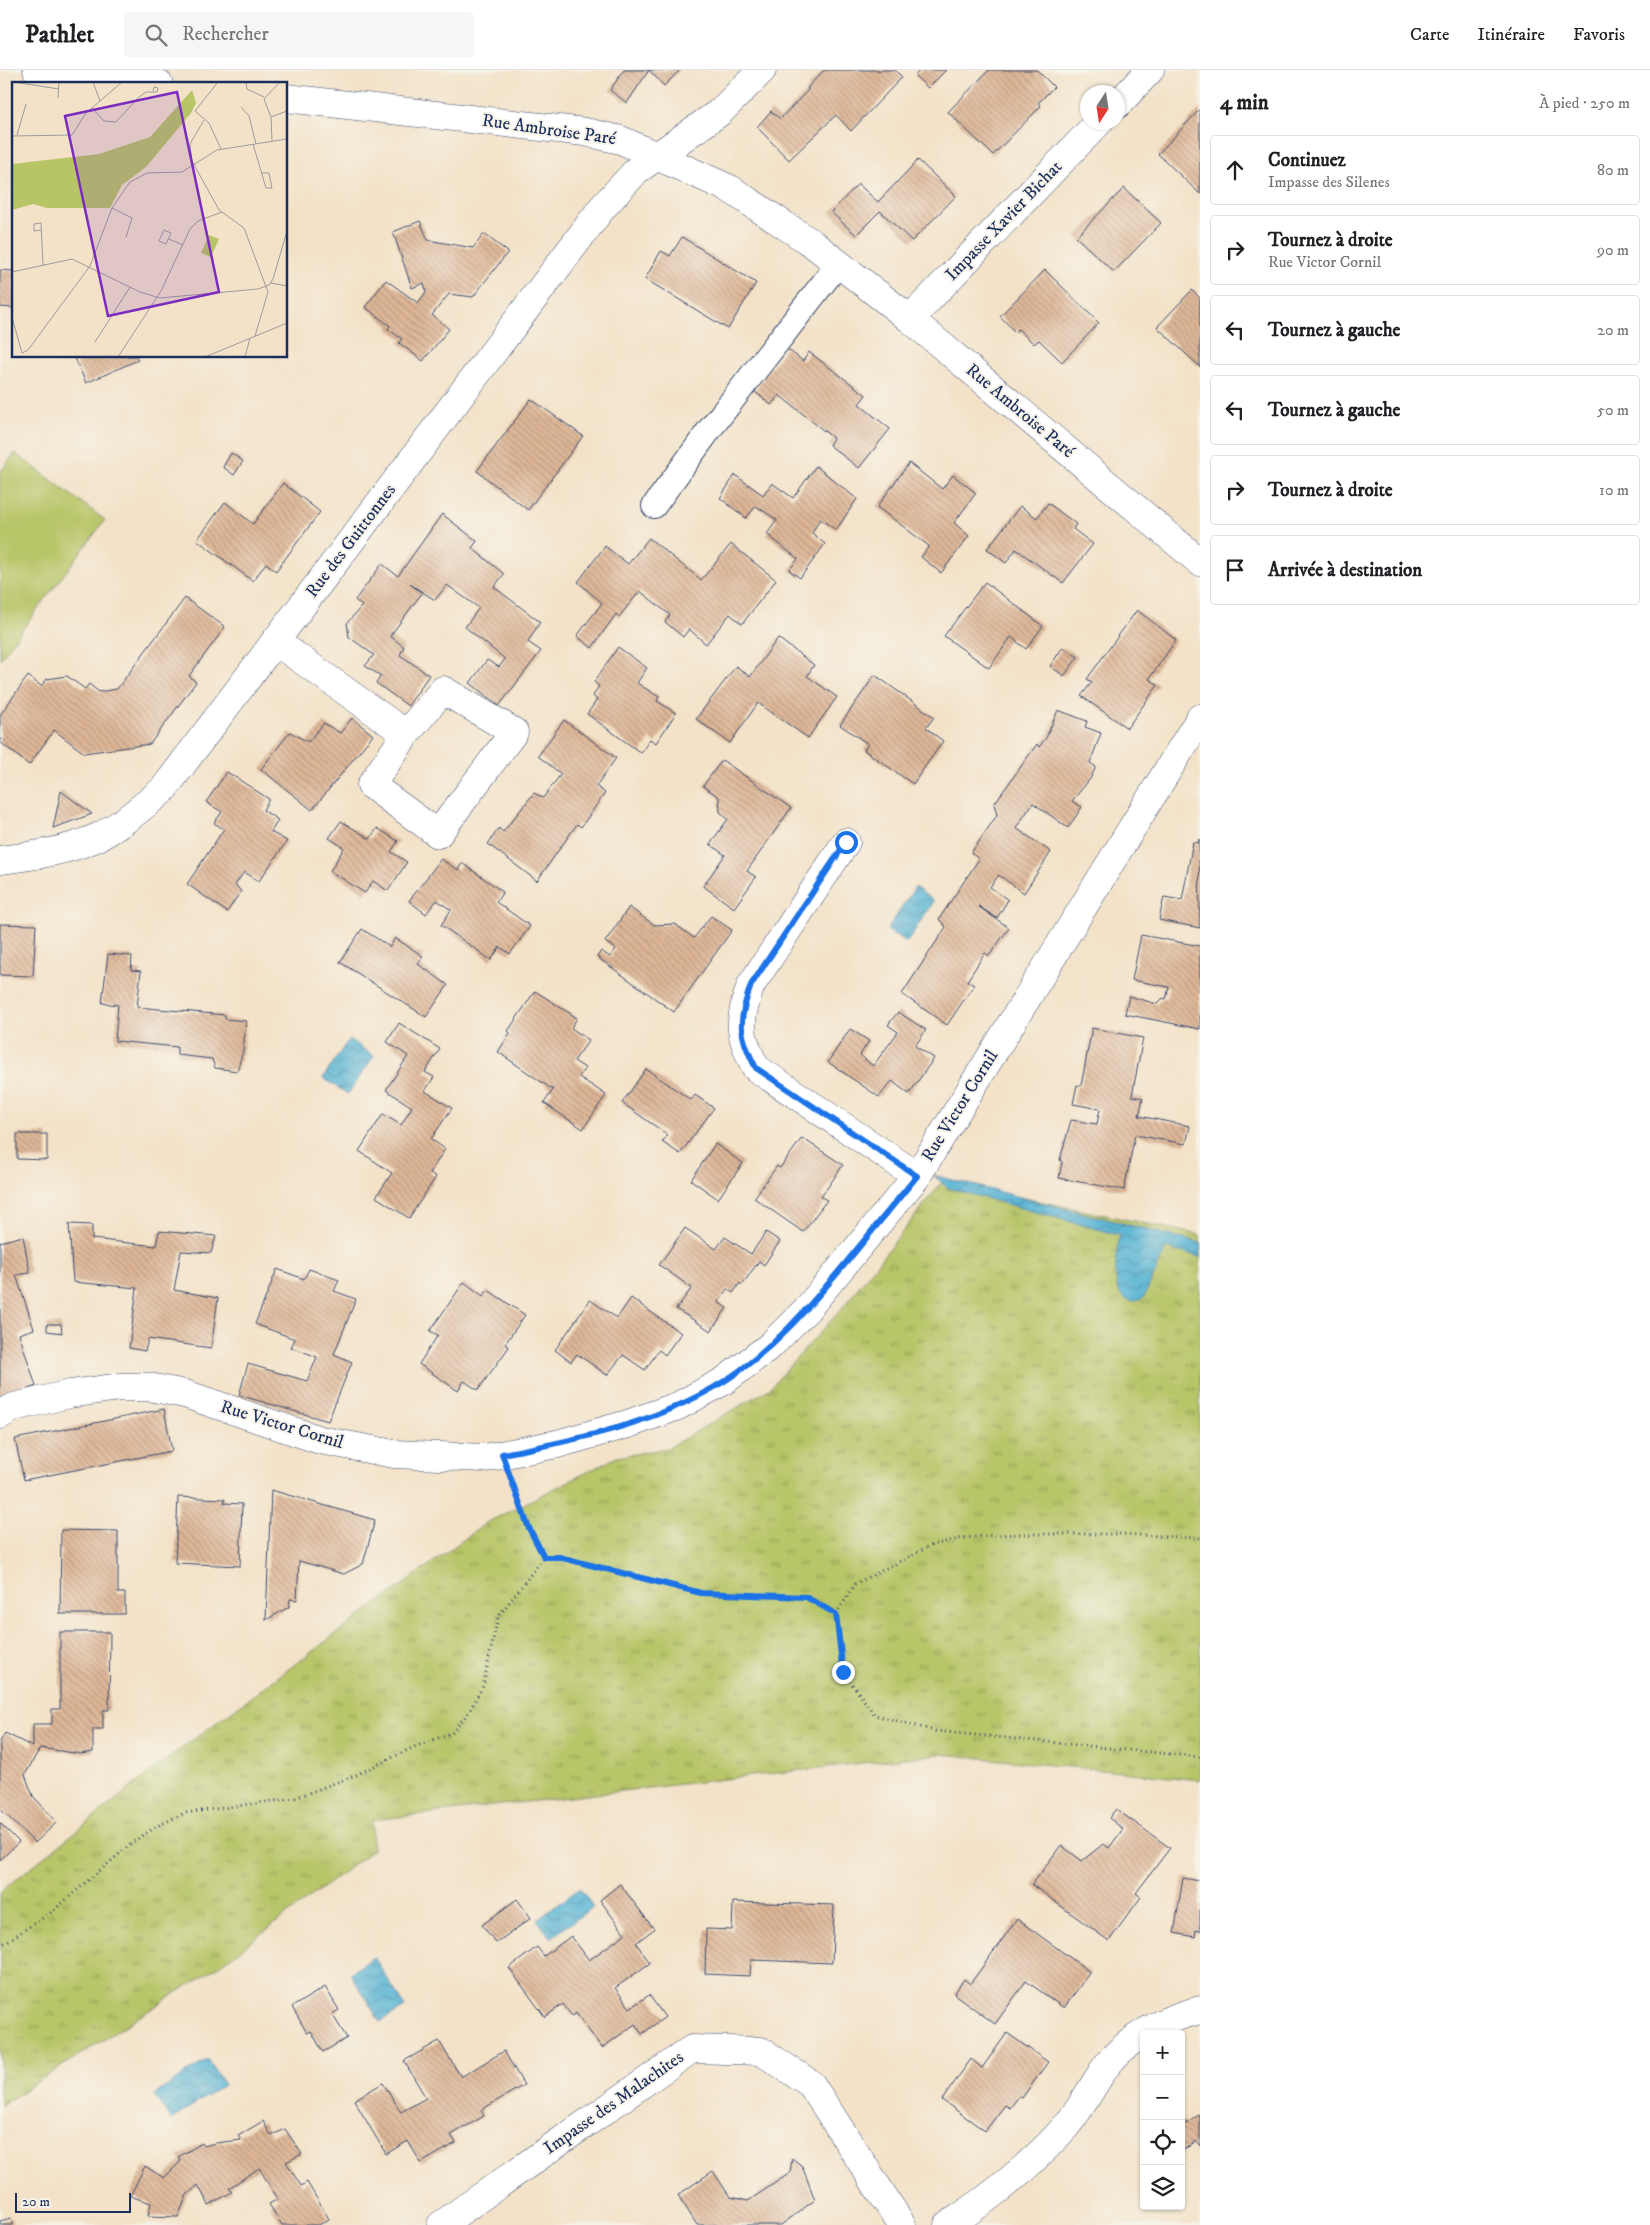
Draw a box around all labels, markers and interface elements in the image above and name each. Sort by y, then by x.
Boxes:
search box [124,12,474,57]
text: Pathlet [25,20,94,50]
icon: search [142,21,170,49]
text: Rechercher [182,23,269,46]
text: Carte [1410,24,1450,46]
text: Itinéraire [1478,24,1545,46]
text: Favoris [1573,24,1625,46]
inset map [12,82,288,358]
north arrow [1080,85,1125,130]
text: 4 min [1220,90,1269,116]
text: À pied · 250 m [1539,93,1630,113]
street label: Rue Ambroise Paré [481,110,618,150]
text: Continuez [1268,149,1346,172]
street label: Impasse Xavier Bichat [941,156,1067,286]
icon: ahead [1221,156,1249,184]
text: 80 m [1597,160,1629,180]
text: Impasse des Silenes [1268,172,1390,192]
text: Tournez à droite [1268,229,1393,252]
icon: right [1221,236,1249,264]
text: 90 m [1597,240,1629,260]
text: Rue Victor Cornil [1268,252,1381,272]
icon: left [1221,316,1249,344]
text: Tournez à gauche [1268,319,1400,342]
text: 20 m [1597,320,1629,340]
street label: Rue Ambroise Paré [961,359,1079,463]
icon: left [1221,396,1249,424]
text: Tournez à gauche [1268,399,1400,422]
text: 50 m [1597,400,1629,420]
icon: right [1221,476,1249,504]
text: Tournez à droite [1268,479,1393,502]
street label: Rue des Guittonnes [301,480,401,602]
text: 10 m [1599,480,1629,500]
icon: arrive [1221,556,1249,584]
text: Arrivée à destination [1268,559,1422,582]
route start [835,831,858,854]
street label: Rue Victor Cornil [917,1046,1003,1166]
street label: Rue Victor Cornil [218,1396,347,1454]
route end [832,1661,855,1684]
map controls [1140,2030,1185,2210]
button: + [1140,2030,1185,2075]
street label: Impasse des Malachites [540,2047,688,2159]
button: − [1140,2075,1185,2120]
button: locate [1140,2120,1185,2165]
button: layers [1140,2165,1185,2210]
scale bar [15,2190,131,2213]
text: 20 m [22,2193,50,2211]

